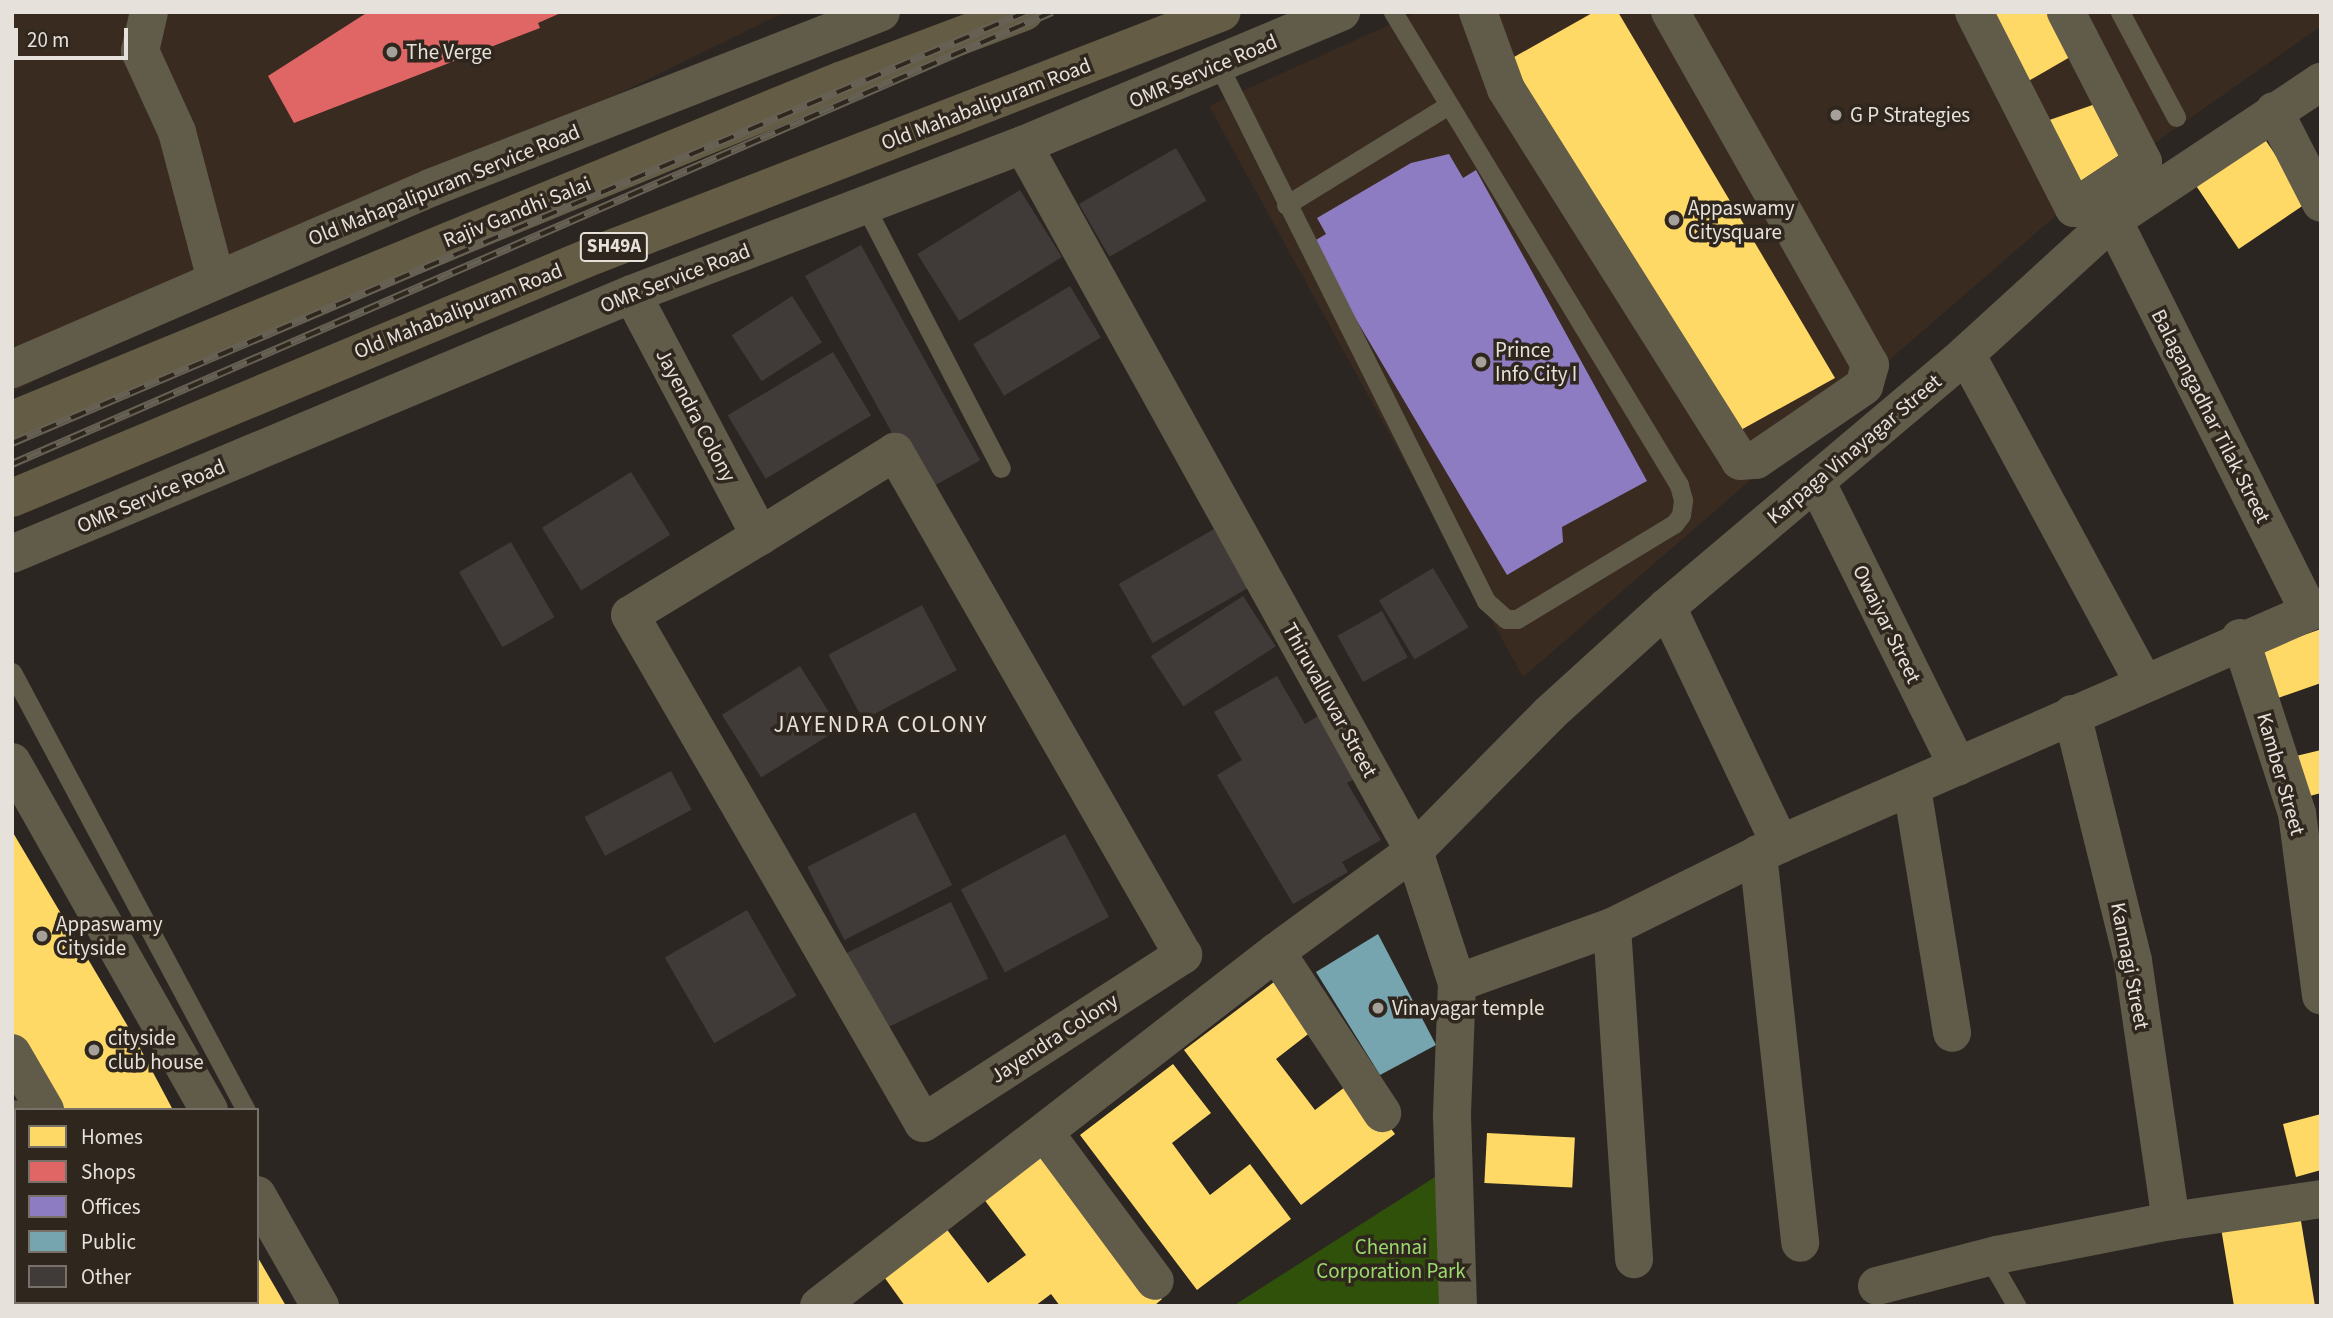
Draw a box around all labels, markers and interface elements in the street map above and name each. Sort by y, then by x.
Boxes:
scale bar [18,14,131,58]
text: 20 m [27,25,69,55]
street label: OMR Service Road [1125,28,1281,114]
place label: The Verge [406,39,492,65]
marker: The Verge [384,44,400,60]
street label: Old Mahabalipuram Road [878,52,1094,156]
place label: G P Strategies [1850,102,1970,128]
marker: G P Strategies [1828,107,1844,123]
street label: Old Mahapalipuram Service Road [304,119,584,251]
street label: Rajiv Gandhi Salai [439,171,595,253]
place label: Appaswamy Citysquare [1688,195,1794,245]
marker: Appaswamy Citysquare [1666,212,1682,228]
road number: SH49A [579,232,649,262]
street label: OMR Service Road [596,238,754,318]
street label: Old Mahabalipuram Road [350,258,566,364]
street label: Balagangadhar Tilak Street [2146,305,2276,527]
place label: Prince Info City I [1495,337,1577,387]
street label: Jayendra Colony [650,344,742,486]
marker: Prince Info City I [1473,354,1489,370]
street label: Karpaga Vinayagar Street [1762,369,1946,529]
street label: OMR Service Road [73,453,229,539]
street label: Owaiyar Street [1847,561,1927,687]
street label: Thiruvalluvar Street [1277,618,1383,782]
street label: Kamber Street [2251,710,2311,838]
district label: JAYENDRA COLONY [775,711,987,739]
street label: Kannagi Street [2105,900,2155,1032]
place label: Appaswamy Cityside [56,911,162,961]
marker: Appaswamy Cityside [34,928,50,944]
street label: Jayendra Colony [986,987,1122,1089]
place label: Vinayagar temple [1392,995,1544,1021]
marker: Vinayagar temple [1370,1000,1386,1016]
place label: cityside club house [108,1025,204,1075]
marker: cityside club house [86,1042,102,1058]
legend [14,1108,259,1304]
text: Homes [81,1122,143,1152]
text: Shops [81,1157,135,1187]
text: Offices [81,1192,141,1222]
text: Public [81,1227,136,1257]
park label: Chennai Corporation Park [1316,1234,1466,1284]
text: Other [81,1262,131,1292]

